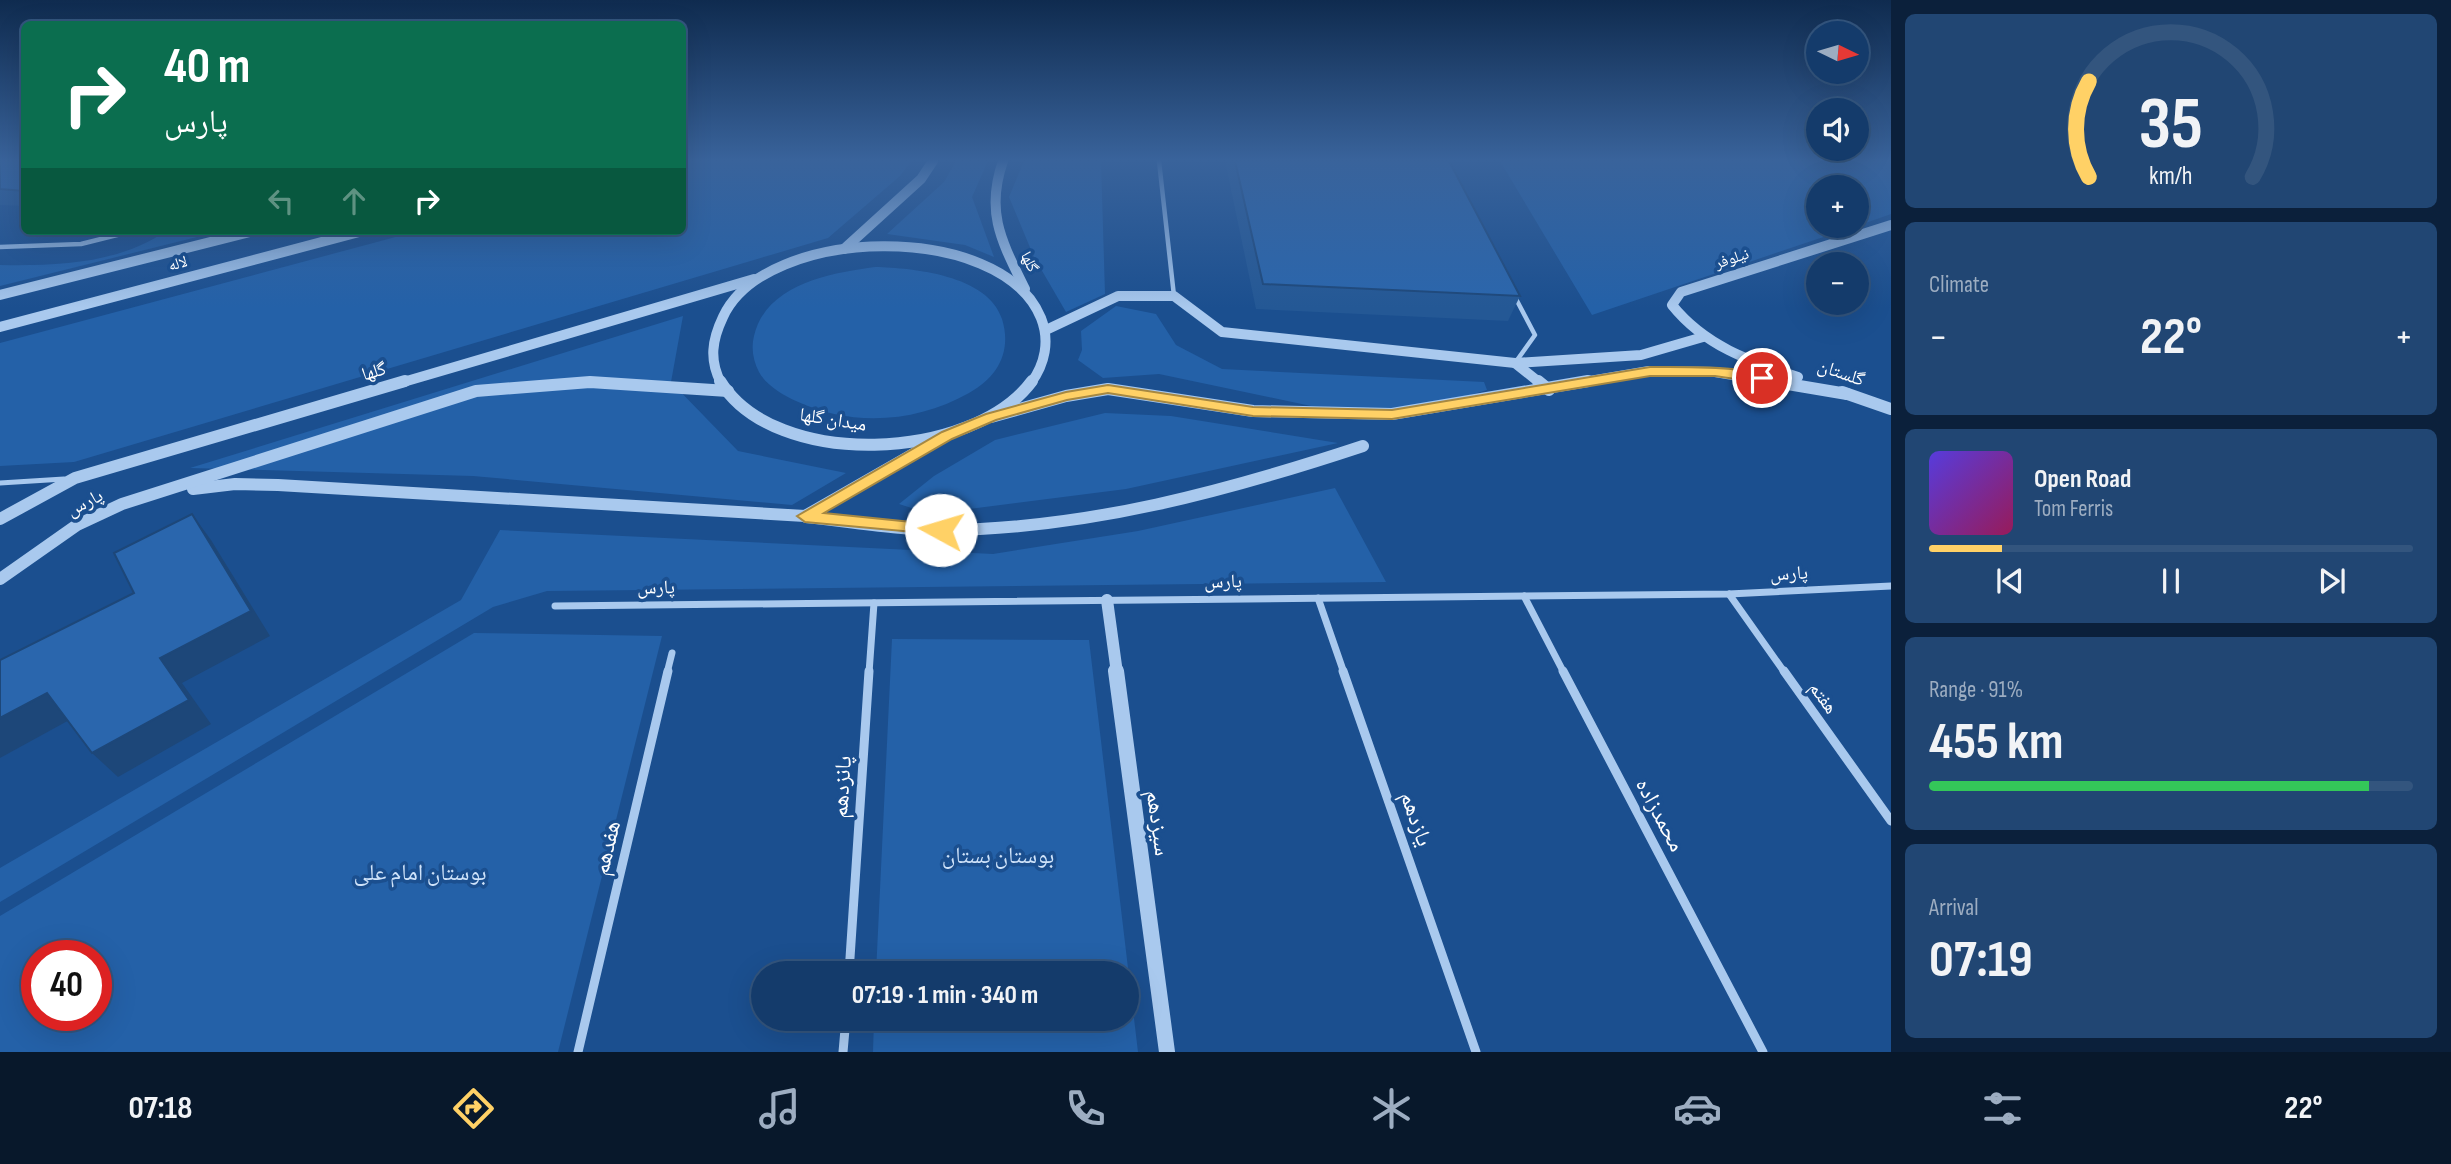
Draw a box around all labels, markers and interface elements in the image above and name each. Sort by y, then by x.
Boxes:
north arrow [1806,21,1869,84]
map controls [1806,21,1869,315]
text: 40 m [164,38,250,97]
icon: right [49,49,140,140]
text: 35 [2139,81,2203,169]
button: sound [1806,98,1869,161]
text: پارس [164,103,228,142]
text: km/h [2149,161,2193,192]
button: + [1806,175,1869,238]
icon: left [262,182,300,220]
icon: ahead [335,182,373,220]
icon: right [408,182,446,220]
street label: نیلوفر [1712,245,1751,274]
street label: گلها [1016,249,1042,276]
street label: لاله [166,252,190,276]
button: − [1806,252,1869,315]
text: Climate [1929,271,1989,299]
text: 22° [2140,306,2202,369]
text: − [1929,315,1948,360]
text: + [2394,315,2413,360]
pin [1732,348,1792,408]
street label: گلستان [1815,354,1868,392]
street label: گلها [359,358,389,386]
icon: arrive [1743,359,1781,397]
street label: میدان گلها [798,403,868,437]
text: Open Road [2034,464,2131,495]
street label: پارس [63,484,107,522]
position arrow [904,493,978,567]
text: Tom Ferris [2034,495,2113,523]
street label: پارس [1769,562,1809,586]
icon: previous [1991,562,2029,600]
icon: pause [2152,562,2190,600]
icon: next [2313,562,2351,600]
street label: پارس [1204,570,1242,594]
street label: پارس [637,576,675,600]
text: Range · 91% [1929,676,2023,704]
street label: هفتم [1804,678,1842,718]
text: 455 km [1929,711,2063,774]
street label: پانزدهم [826,755,859,819]
street label: محمدزاده [1629,773,1691,857]
street label: سیزدهم [1139,788,1176,858]
street label: یازدهم [1393,788,1438,850]
street label: هفدهم [587,818,628,878]
park label: بوستان بستان [942,842,1054,870]
park label: بوستان امام علی [353,859,487,888]
text: Arrival [1929,894,1978,922]
text: 07:19 [1929,929,2033,992]
speed limit sign: 40 [21,940,112,1031]
text: 07:19 · 1 min · 340 m [852,980,1038,1011]
icon: directions [449,1084,498,1133]
icon: music [755,1084,804,1133]
icon: phone [1061,1084,1110,1133]
icon: climate [1367,1084,1416,1133]
icon: car [1673,1084,1722,1133]
icon: filters [1978,1084,2027,1133]
text: 07:18 [128,1089,192,1128]
text: 22° [2284,1089,2323,1128]

